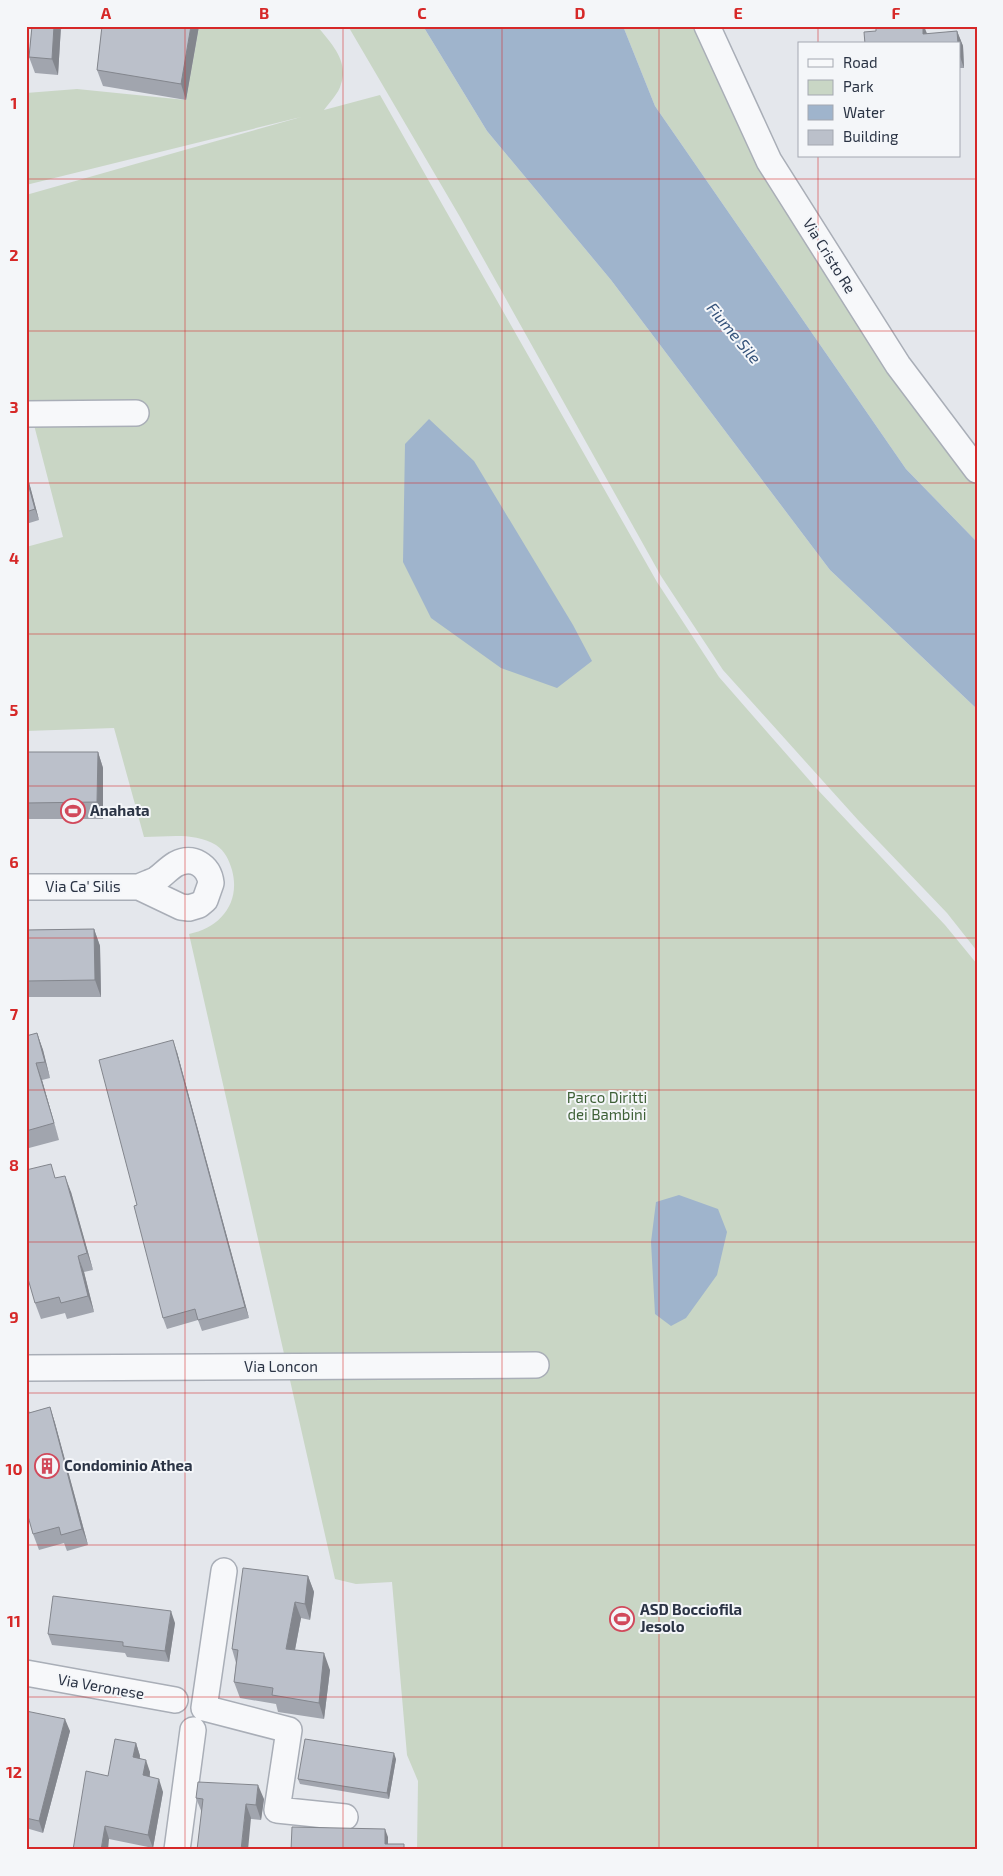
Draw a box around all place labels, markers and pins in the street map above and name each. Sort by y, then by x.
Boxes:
sports icon: Anahata [60,798,86,824]
place label: Anahata [90,801,150,819]
building icon: Condominio Athea [34,1453,60,1479]
place label: Condominio Athea [64,1456,193,1474]
place label: ASD Bocciofila Jesolo [640,1600,742,1635]
sports icon: ASD Bocciofila Jesolo [609,1606,635,1632]

